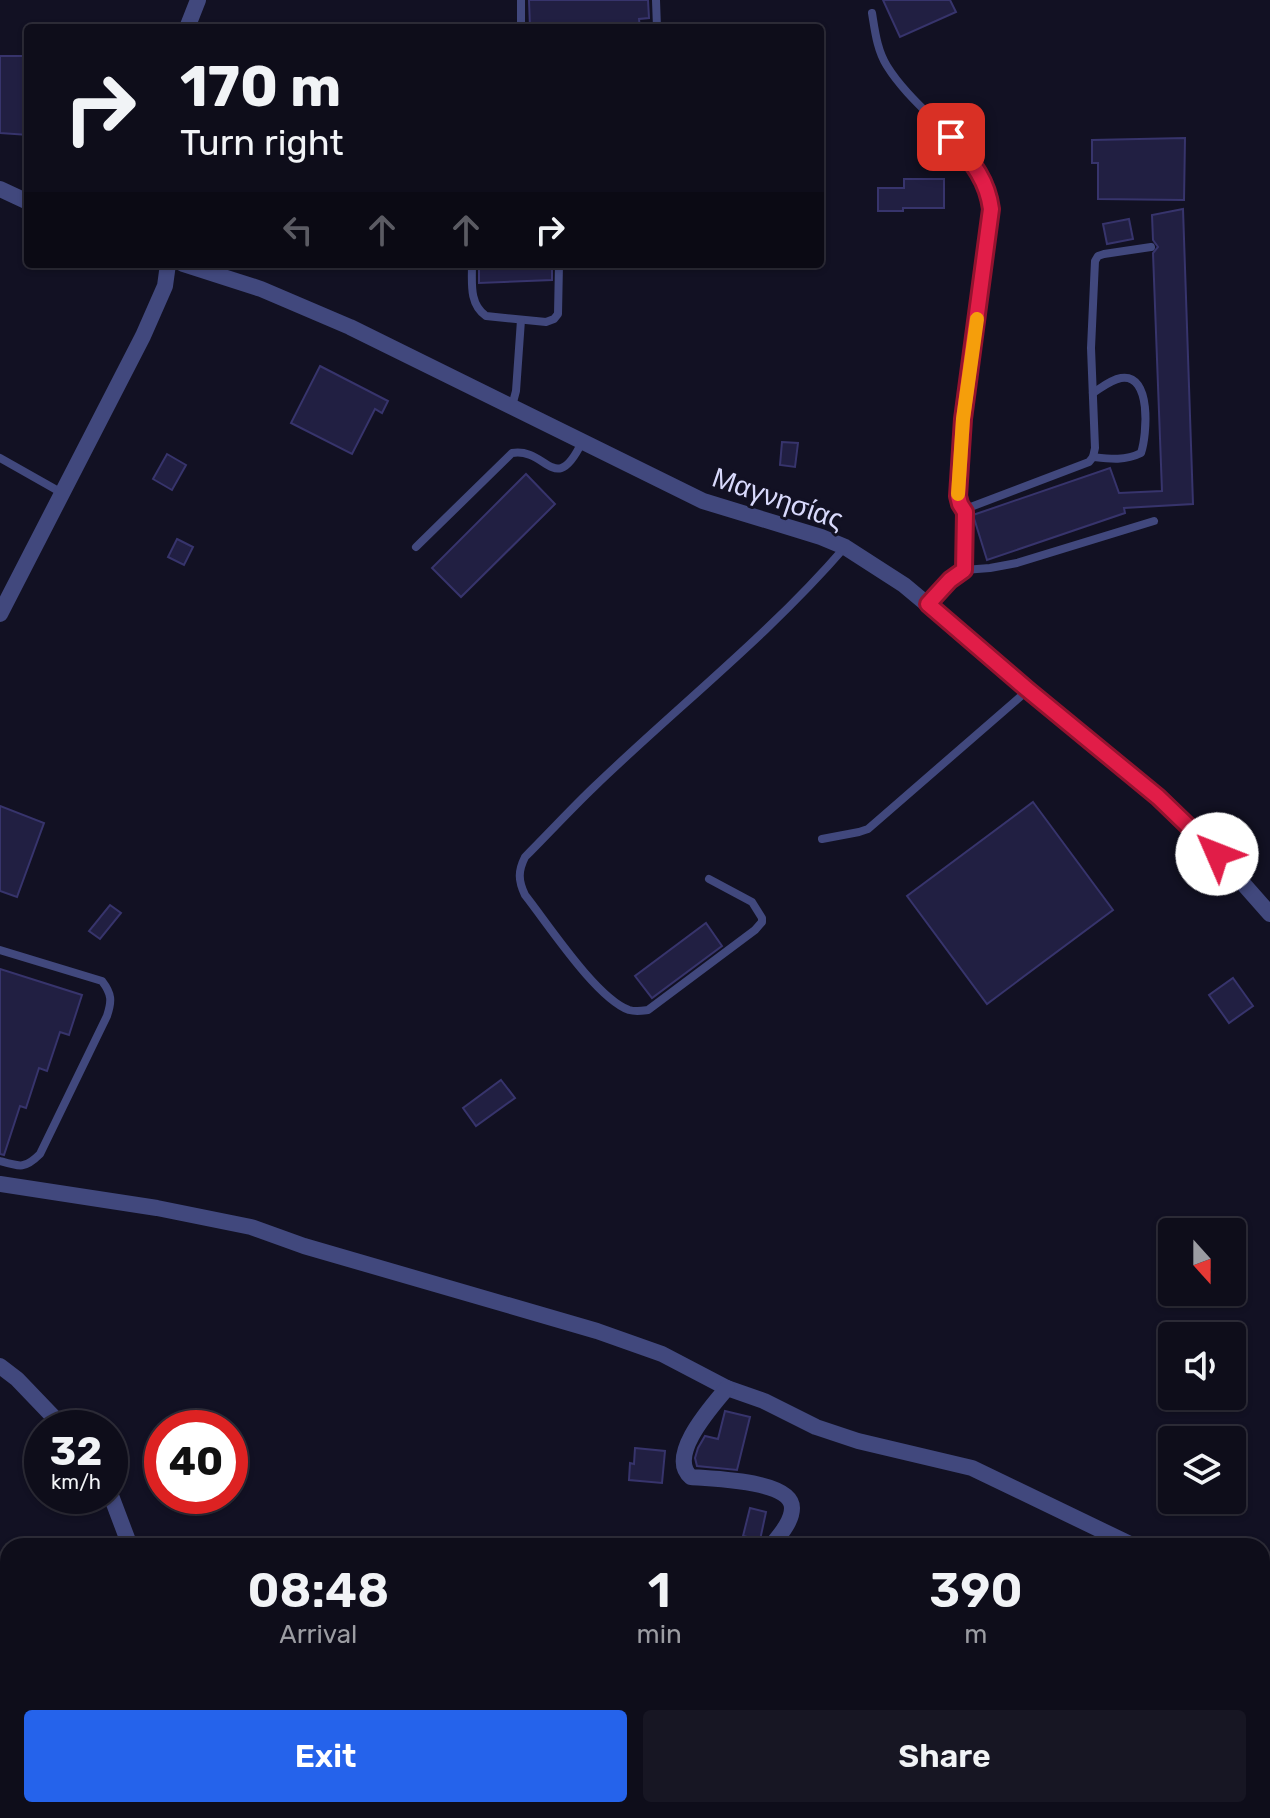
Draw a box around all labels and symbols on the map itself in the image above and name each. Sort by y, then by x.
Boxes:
pin [917,103,985,171]
street label: Μαγνησίας [708,461,848,536]
position arrow [1175,812,1259,896]
north arrow [1158,1218,1246,1306]
speed limit sign: 40 [144,1410,248,1514]

